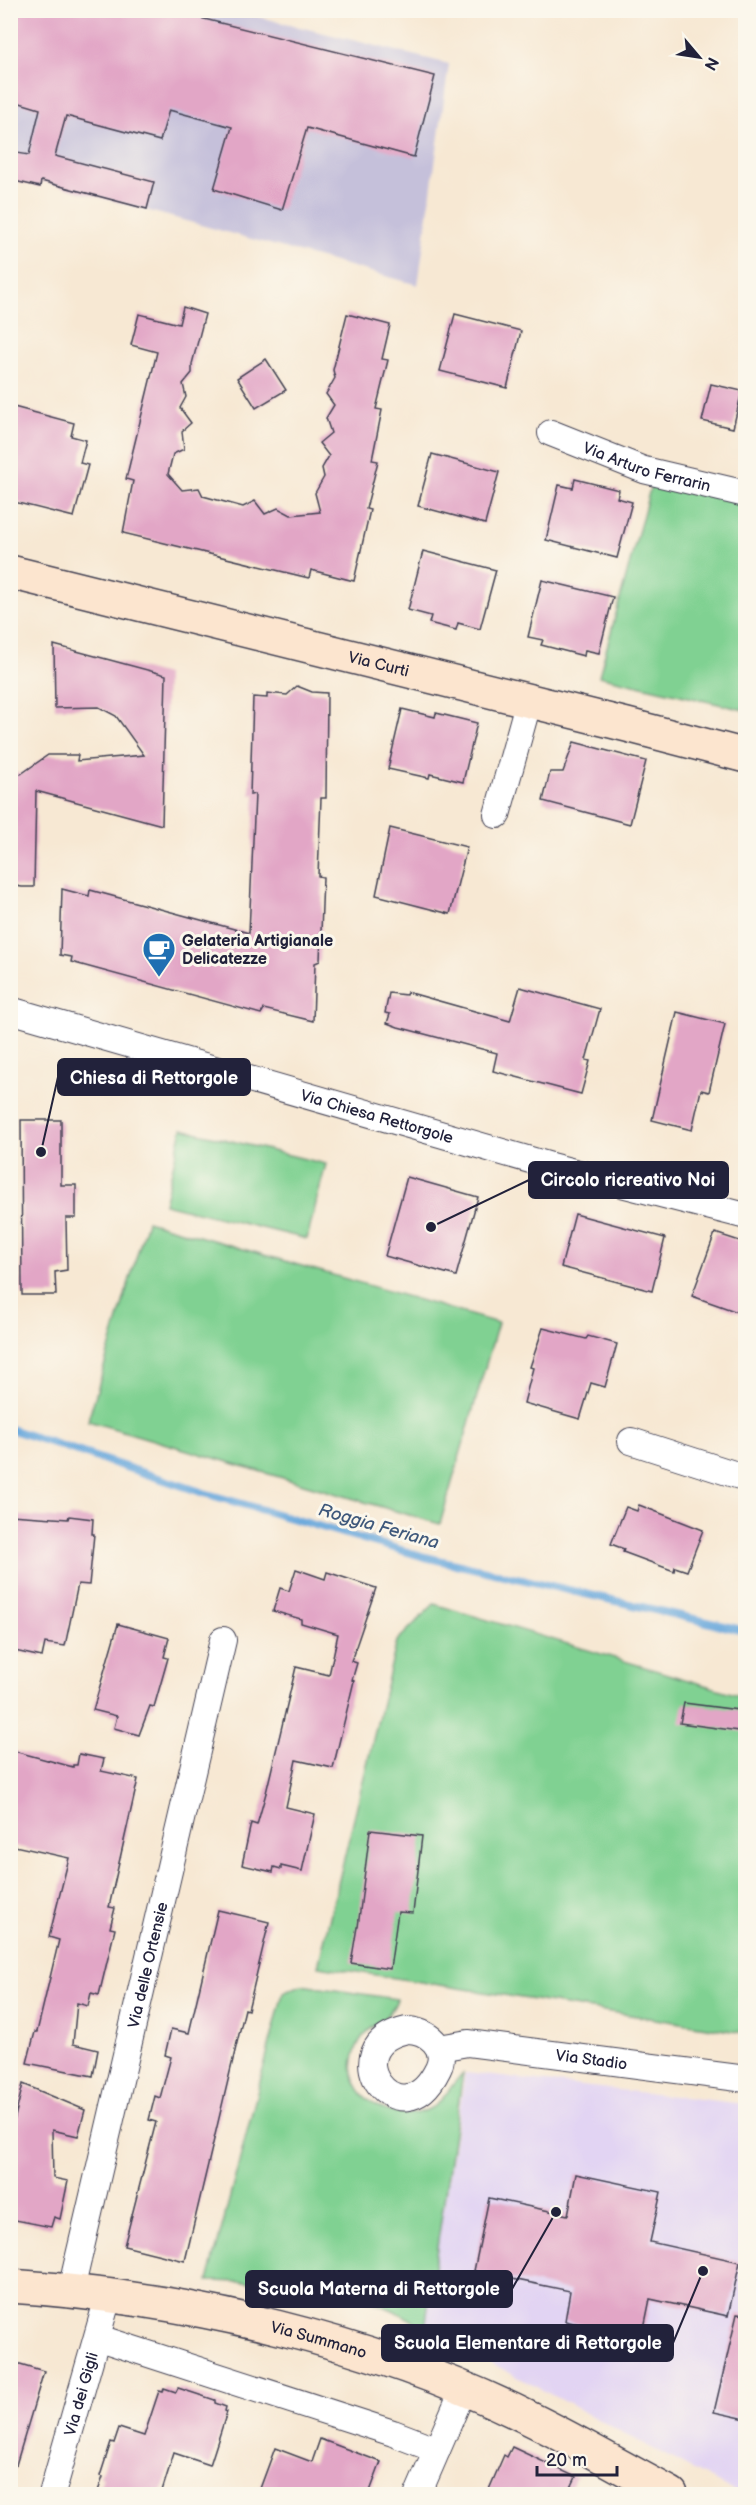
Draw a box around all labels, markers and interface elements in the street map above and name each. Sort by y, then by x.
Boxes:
north arrow [669,27,729,87]
text: N [700,54,722,73]
street label: Via Arturo Ferrarin [580,439,712,496]
street label: Via Curti [346,648,411,682]
cafe icon: Gelateria Artigianale Delicatezze [141,931,177,978]
place label: Gelateria Artigianale Delicatezze [182,932,333,969]
callout: Chiesa di Rettorgole [58,1059,250,1095]
text: Chiesa di Rettorgole [70,1068,238,1089]
street label: Via Chiesa Rettorgole [298,1086,456,1148]
callout: Circolo ricreativo Noi [529,1162,728,1198]
text: Circolo ricreativo Noi [541,1170,715,1191]
water label: Roggia Feriana [316,1499,442,1554]
street label: Via delle Ortensie [125,1900,173,2030]
street label: Via Stadio [554,2046,628,2075]
callout: Scuola Materna di Rettorgole [246,2271,512,2307]
text: Scuola Materna di Rettorgole [258,2279,500,2300]
street label: Via Summano [269,2318,369,2363]
callout: Scuola Elementare di Rettorgole [382,2325,673,2361]
text: Scuola Elementare di Rettorgole [394,2333,662,2354]
street label: Via dei Gigli [61,2350,103,2438]
scale bar [537,2439,616,2477]
text: 20 m [546,2450,587,2471]

